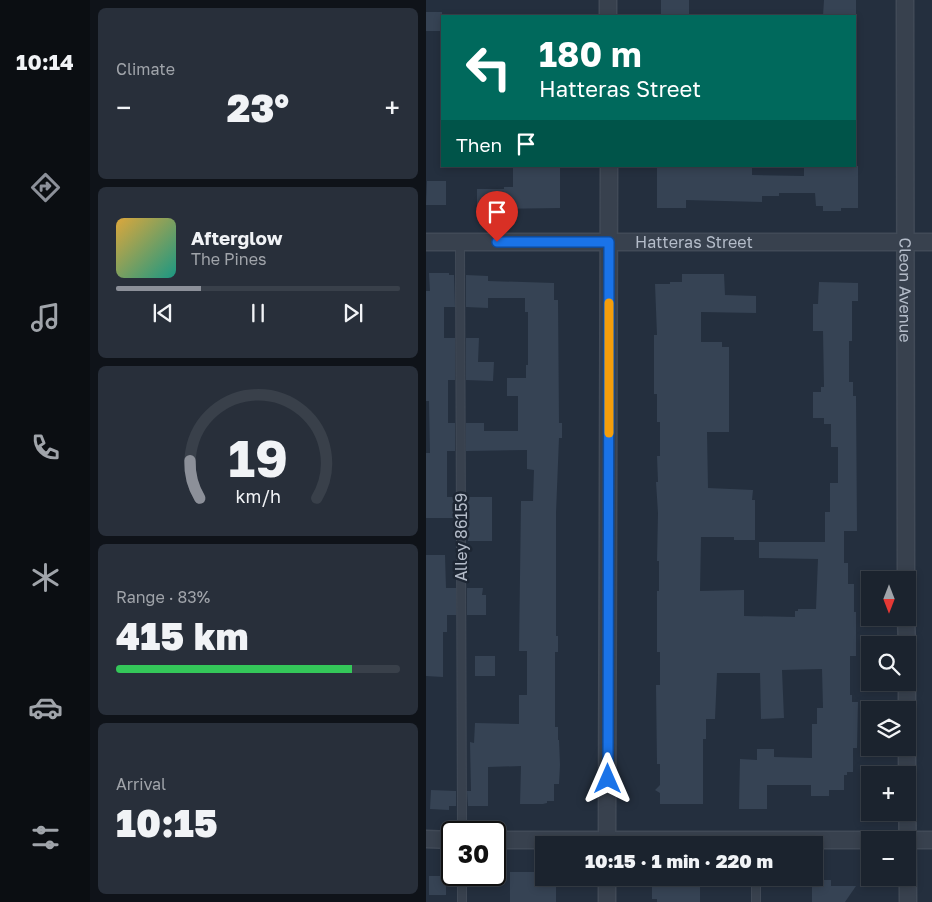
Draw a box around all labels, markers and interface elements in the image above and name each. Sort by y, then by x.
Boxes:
text: 180 m [539,33,642,75]
icon: left [456,35,521,100]
text: 10:14 [16,48,74,75]
text: Climate [116,59,175,79]
text: Hatteras Street [539,75,701,102]
text: 23° [227,85,289,130]
text: − [116,91,131,124]
text: + [385,91,400,124]
icon: arrive [512,130,540,158]
text: Then [456,133,502,156]
icon: directions [28,170,63,205]
pin [476,191,518,242]
icon: arrive [483,198,511,226]
text: Afterglow [191,226,282,249]
street label: Hatteras Street [635,232,753,252]
street label: Cleon Avenue [895,237,916,343]
text: The Pines [191,249,266,269]
icon: previous [149,299,177,327]
icon: pause [244,299,272,327]
icon: next [339,299,367,327]
icon: music [28,300,63,335]
text: 19 [228,426,288,488]
icon: phone [28,430,63,465]
text: km/h [235,485,281,507]
street label: Alley 86159 [451,493,471,581]
icon: climate [28,560,63,595]
north arrow [861,571,916,626]
map controls [861,571,916,886]
text: Range · 83% [116,587,210,607]
text: 415 km [116,613,249,658]
button: search [861,636,916,691]
icon: car [28,690,63,725]
button: layers [861,701,916,756]
position arrow [581,752,633,804]
button: + [861,766,916,821]
text: Arrival [116,774,166,794]
text: 10:15 [116,800,218,845]
icon: filters [28,820,63,855]
speed limit sign: 30 [441,821,506,886]
button: − [861,831,916,886]
text: 10:15 · 1 min · 220 m [585,849,773,872]

